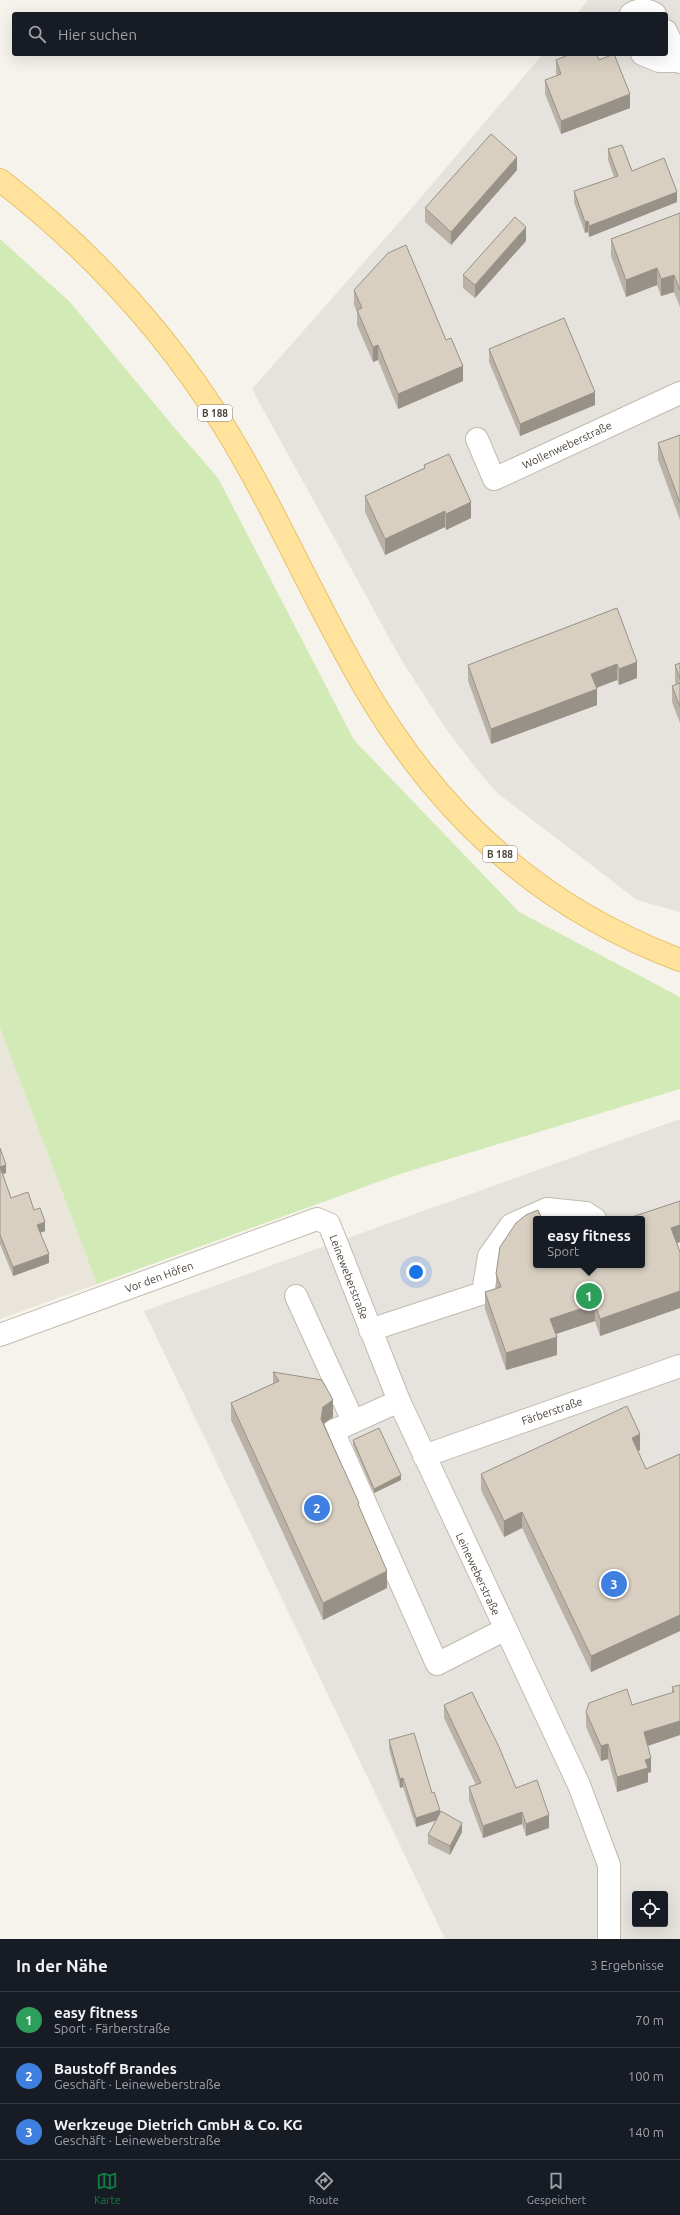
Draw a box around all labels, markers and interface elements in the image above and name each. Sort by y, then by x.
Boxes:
search box [12,12,668,56]
icon: search [26,23,48,45]
text: Hier suchen [58,26,137,43]
road number: B 188 [198,405,232,421]
street label: Wollenweberstraße [520,419,614,471]
road number: B 188 [483,846,517,862]
popup [533,1216,645,1268]
text: easy fitness [547,1227,631,1244]
street label: Leineweberstraße [327,1233,371,1321]
text: Sport [547,1244,579,1258]
street label: Vor den Höfen [123,1259,195,1295]
your location [406,1262,426,1282]
pin: 1 [576,1281,602,1311]
street label: Färberstraße [520,1395,584,1427]
pin: 2 [304,1493,330,1523]
street label: Leineweberstraße [454,1531,502,1617]
pin: 3 [601,1569,627,1599]
map controls [632,1891,668,1927]
button: locate [632,1891,668,1927]
text: In der Nähe [16,1956,108,1975]
text: 3 Ergebnisse [590,1958,664,1972]
text: easy fitness [54,2004,138,2021]
text: 1 [25,2013,33,2027]
text: 70 m [635,2013,664,2027]
text: Sport · Färberstraße [54,2021,170,2035]
text: Baustoff Brandes [54,2060,177,2077]
text: 2 [25,2069,33,2083]
text: 100 m [628,2069,664,2083]
text: Geschäft · Leineweberstraße [54,2077,221,2091]
text: Werkzeuge Dietrich GmbH & Co. KG [54,2116,303,2133]
text: 3 [25,2125,33,2139]
text: 140 m [628,2125,664,2139]
text: Geschäft · Leineweberstraße [54,2133,221,2147]
tab: Karte [94,2170,121,2206]
tab: Route [309,2170,339,2206]
tab: Gespeichert [527,2170,586,2206]

